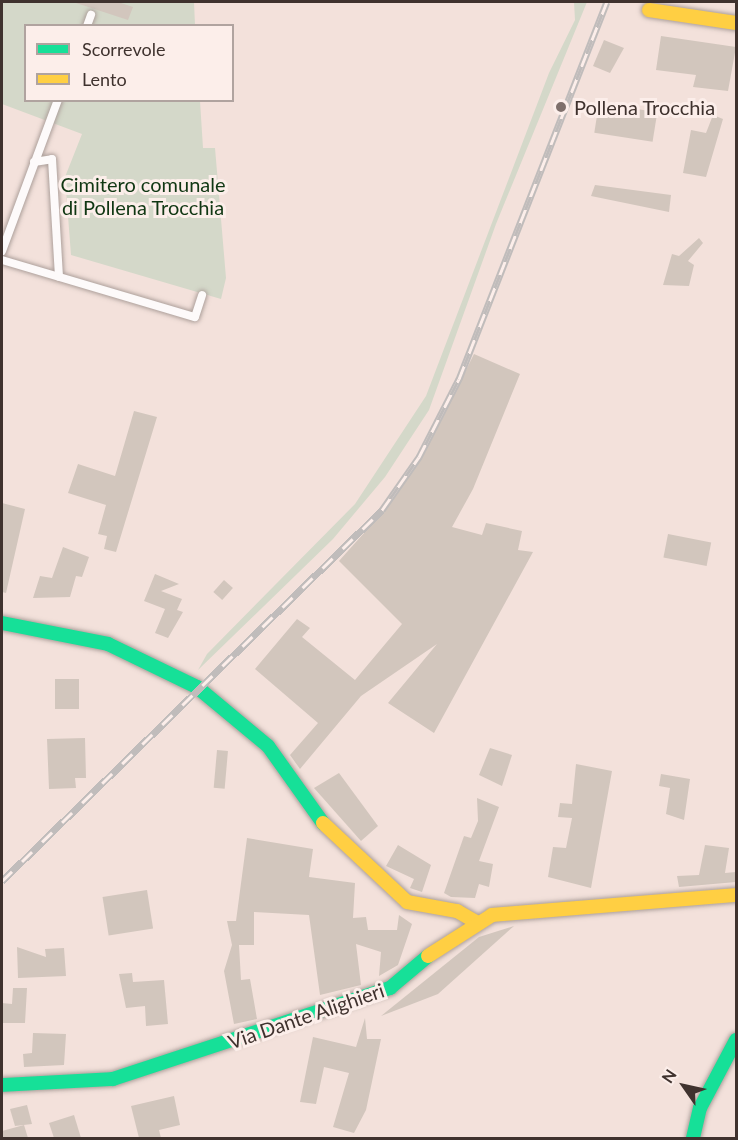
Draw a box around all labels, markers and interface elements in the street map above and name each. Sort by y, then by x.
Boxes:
legend [24,24,234,102]
text: Scorrevole [82,38,165,60]
text: Lento [82,68,127,90]
place label: Pollena Trocchia [574,95,716,119]
marker: Pollena Trocchia [552,98,570,116]
park label: Cimitero comunale di Pollena Trocchia [60,172,226,219]
street label: Via Dante Alighieri [224,978,388,1054]
north arrow [654,1056,714,1116]
text: N [657,1065,680,1086]

